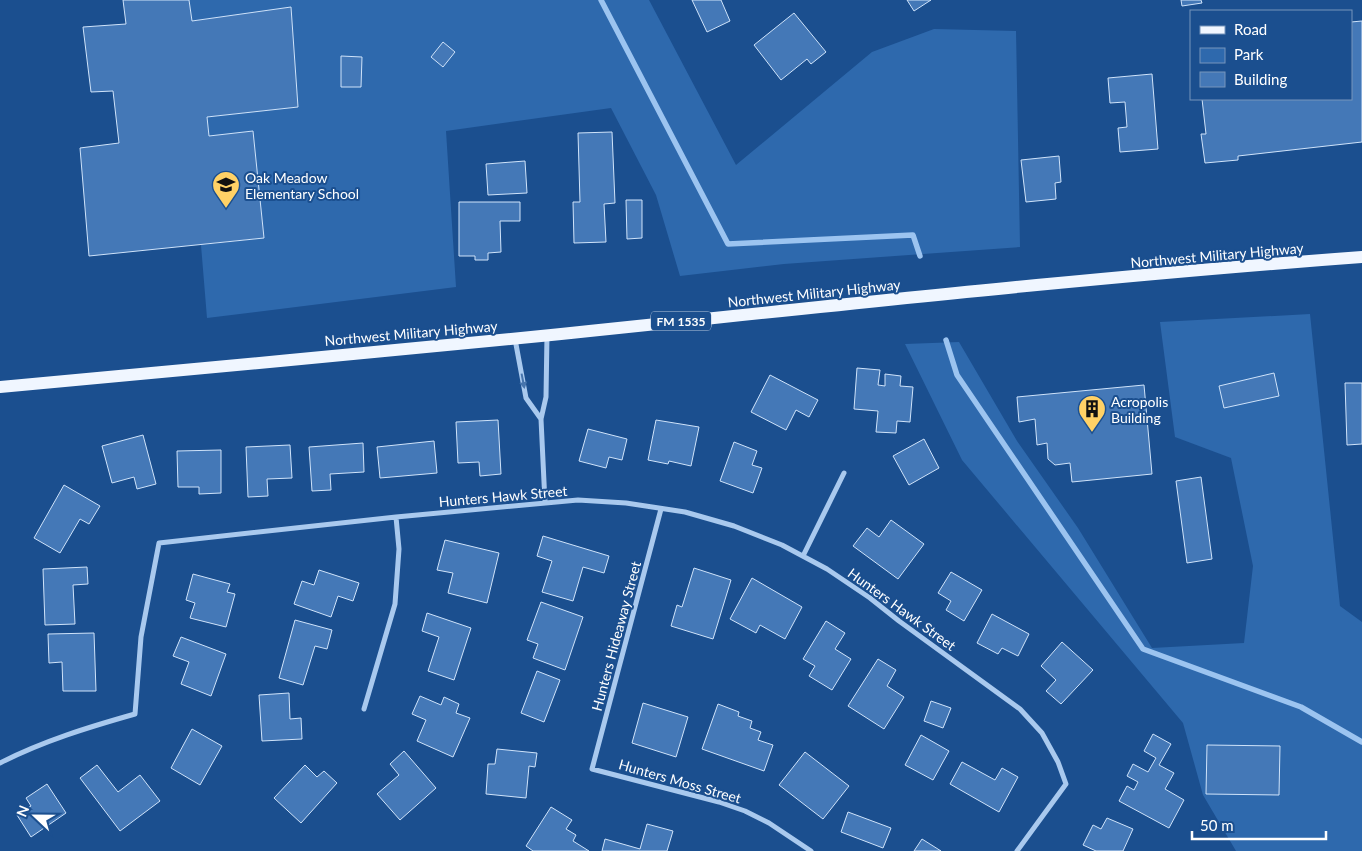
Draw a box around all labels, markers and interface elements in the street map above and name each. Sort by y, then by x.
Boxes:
legend [1190,10,1352,100]
text: Road [1234,20,1267,38]
text: Park [1234,45,1264,63]
text: Building [1234,70,1287,88]
place label: Oak Meadow Elementary School [245,169,359,202]
school or university icon: Oak Meadow Elementary School [211,170,241,209]
street label: Northwest Military Highway [1130,239,1305,271]
street label: Northwest Military Highway [727,275,902,311]
road number: FM 1535 [651,312,711,331]
street label: Northwest Military Highway [324,317,499,349]
one-way arrow [520,373,528,389]
place label: Acropolis Building [1111,393,1168,426]
building icon: Acropolis Building [1077,394,1107,433]
street label: Hunters Hawk Street [438,482,568,510]
street label: Hunters Hideaway Street [588,559,644,713]
street label: Hunters Hawk Street [845,564,959,654]
street label: Hunters Moss Street [617,755,743,807]
north arrow [10,791,60,841]
text: N [13,803,32,819]
scale bar [1192,808,1326,840]
text: 50 m [1200,816,1234,834]

